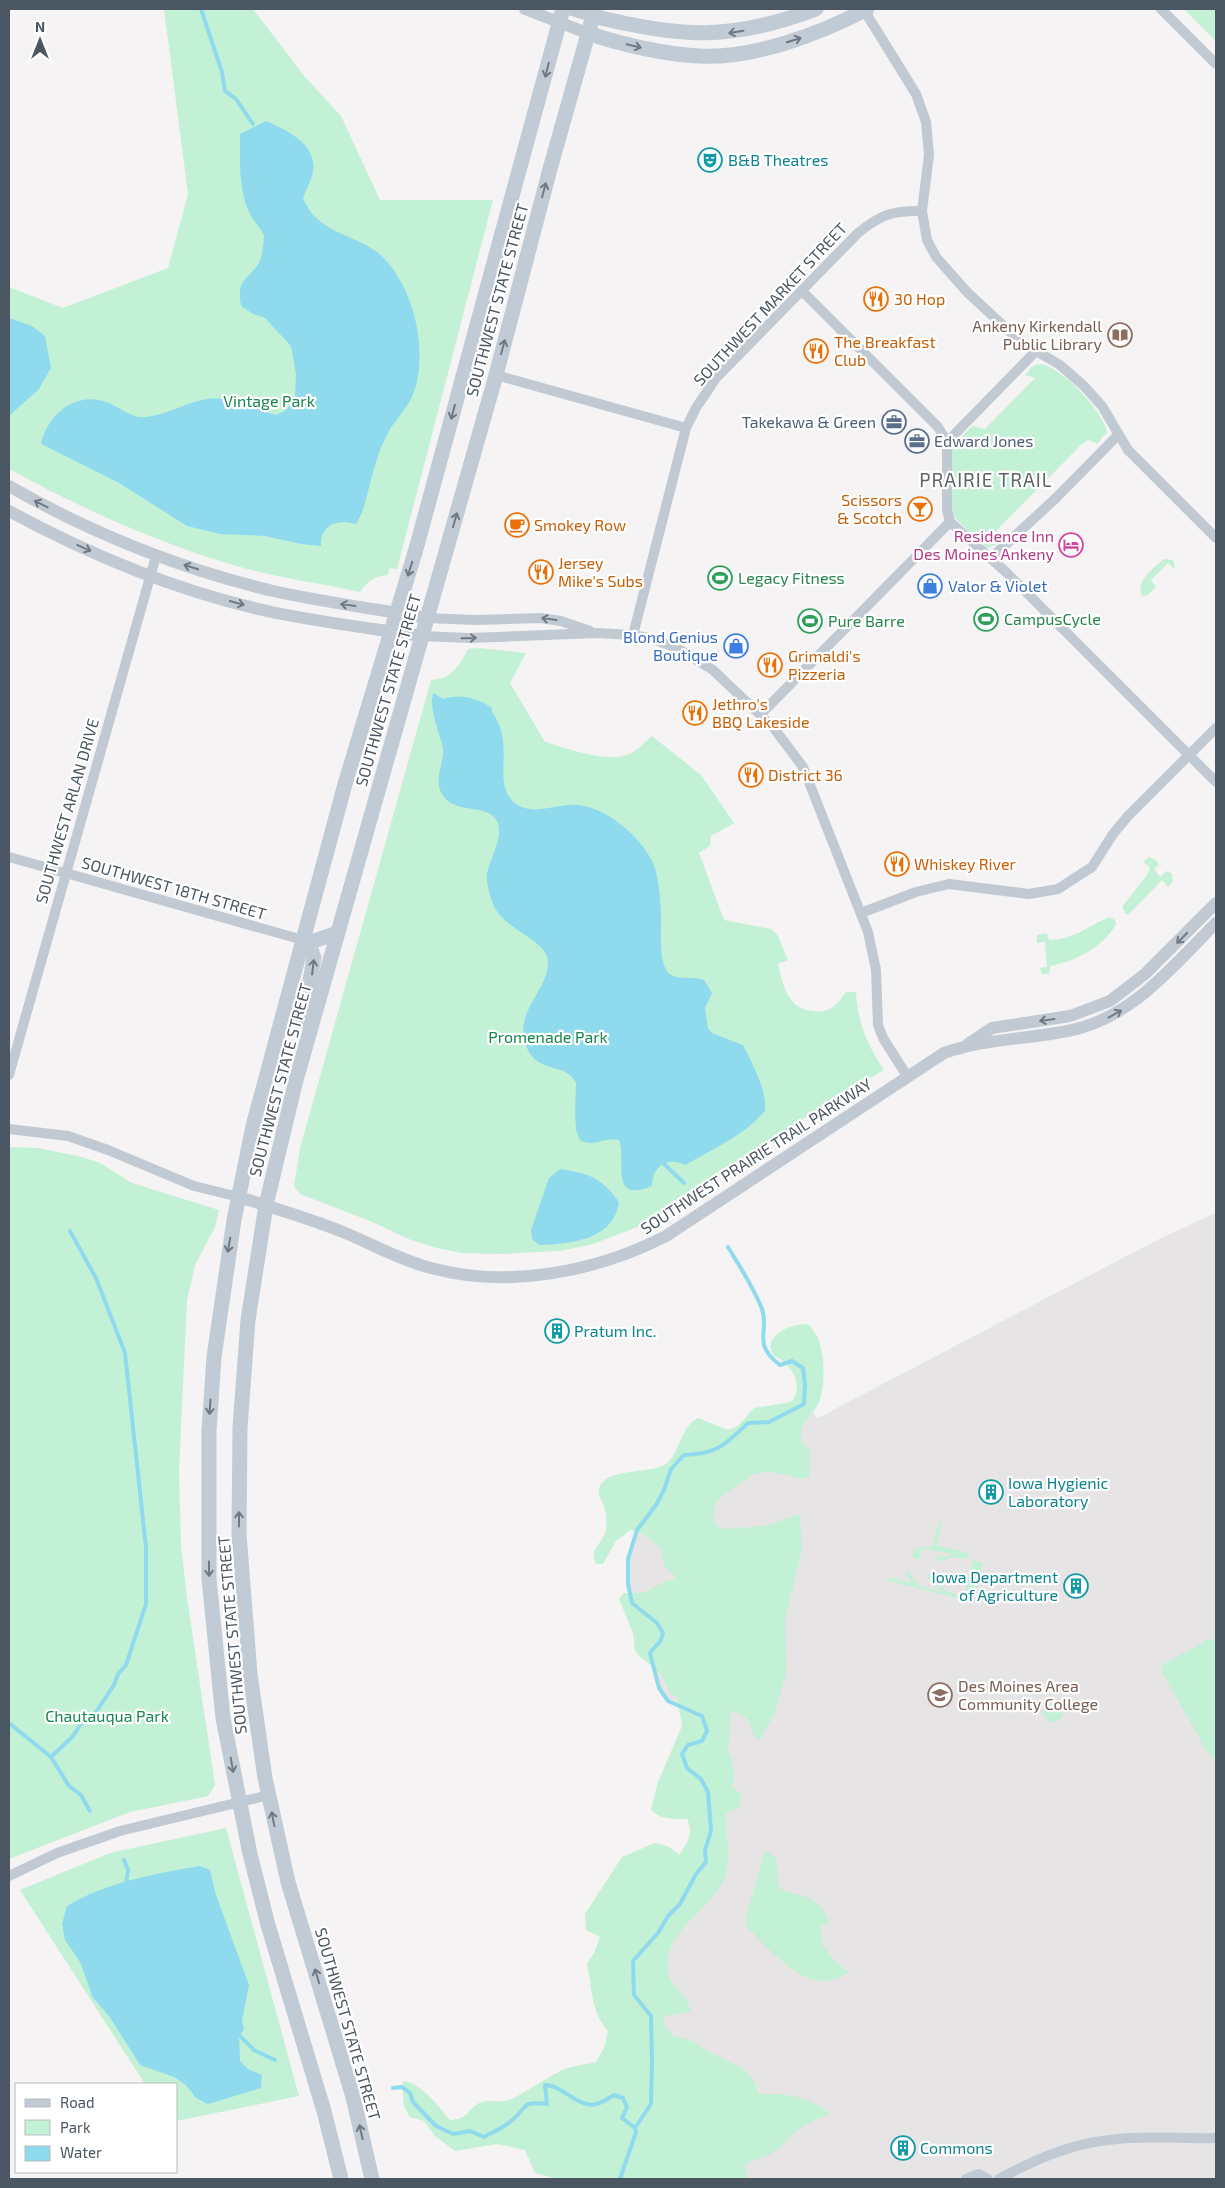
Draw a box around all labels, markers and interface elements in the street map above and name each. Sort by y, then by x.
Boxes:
north arrow [15,15,65,65]
text: N [35,18,45,35]
one-way arrow [728,27,744,37]
one-way arrow [786,35,802,45]
one-way arrow [626,42,642,51]
one-way arrow [542,61,551,77]
theatre icon: B&B Theatres [697,147,723,173]
place label: B&B Theatres [728,150,828,169]
one-way arrow [540,182,549,198]
street label: SOUTHWEST STATE STREET [462,201,532,399]
street label: SOUTHWEST MARKET STREET [689,218,850,389]
restaurant icon: 30 Hop [863,286,889,312]
place label: 30 Hop [894,289,945,308]
place label: Ankeny Kirkendall Public Library [972,316,1103,353]
library icon: Ankeny Kirkendall Public Library [1107,322,1133,348]
place label: The Breakfast Club [834,332,936,369]
restaurant icon: The Breakfast Club [803,338,829,364]
one-way arrow [499,340,508,356]
park label: Vintage Park [223,391,315,410]
one-way arrow [447,404,457,420]
office icon: Takekawa & Green [881,409,907,435]
place label: Takekawa & Green [742,412,876,431]
office icon: Edward Jones [904,428,930,454]
place label: Edward Jones [934,431,1033,450]
district label: PRAIRIE TRAIL [919,468,1053,491]
place label: Scissors & Scotch [837,490,902,527]
bar icon: Scissors & Scotch [907,496,933,522]
one-way arrow [34,499,49,508]
cafe icon: Smokey Row [504,512,530,538]
one-way arrow [450,513,460,529]
place label: Smokey Row [534,515,626,534]
place label: Residence Inn Des Moines Ankeny [913,526,1055,563]
hotel icon: Residence Inn Des Moines Ankeny [1058,532,1084,558]
one-way arrow [76,544,91,554]
place label: Jersey Mike's Subs [558,553,643,590]
restaurant icon: Jersey Mike's Subs [528,559,554,585]
one-way arrow [183,561,199,571]
one-way arrow [405,561,415,577]
sports icon: Legacy Fitness [707,565,733,591]
place label: Legacy Fitness [738,568,845,587]
shop icon: Valor & Violet [917,573,943,599]
place label: Valor & Violet [948,576,1047,595]
street label: SOUTHWEST STATE STREET [351,591,424,788]
one-way arrow [228,599,244,608]
one-way arrow [341,600,357,610]
sports icon: CampusCycle [973,606,999,632]
sports icon: Pure Barre [797,608,823,634]
place label: CampusCycle [1004,609,1101,628]
place label: Pure Barre [828,611,905,630]
one-way arrow [542,614,558,624]
place label: Blond Genius Boutique [623,627,718,664]
one-way arrow [461,633,477,643]
shop icon: Blond Genius Boutique [723,633,749,659]
place label: Grimaldi's Pizzeria [788,646,861,683]
restaurant icon: Grimaldi's Pizzeria [757,652,783,678]
place label: Jethro's BBQ Lakeside [712,694,809,732]
restaurant icon: Jethro's BBQ Lakeside [682,700,708,726]
street label: SOUTHWEST ARLAN DRIVE [31,716,102,906]
restaurant icon: District 36 [738,762,764,788]
place label: District 36 [768,765,843,784]
restaurant icon: Whiskey River [884,851,910,877]
street label: SOUTHWEST 18TH STREET [80,852,269,923]
place label: Whiskey River [914,854,1017,873]
one-way arrow [1176,931,1188,943]
one-way arrow [308,959,318,975]
street label: SOUTHWEST STATE STREET [245,981,315,1179]
one-way arrow [1107,1009,1122,1018]
one-way arrow [1039,1016,1055,1026]
park label: Promenade Park [488,1027,608,1046]
street label: SOUTHWEST PRAIRIE TRAIL PARKWAY [637,1074,875,1237]
one-way arrow [224,1237,234,1253]
building icon: Pratum Inc. [544,1318,570,1344]
place label: Pratum Inc. [574,1321,656,1340]
one-way arrow [206,1398,215,1414]
place label: Iowa Hygienic Laboratory [1008,1473,1109,1510]
building icon: Iowa Hygienic Laboratory [978,1479,1004,1505]
one-way arrow [234,1511,244,1528]
street label: SOUTHWEST STATE STREET [213,1535,250,1735]
one-way arrow [204,1560,214,1577]
place label: Iowa Department of Agriculture [931,1567,1058,1604]
building icon: Iowa Department of Agriculture [1063,1573,1089,1599]
place label: Des Moines Area Community College [958,1676,1098,1713]
school or university icon: Des Moines Area Community College [927,1682,953,1708]
park label: Chautauqua Park [45,1706,169,1725]
one-way arrow [227,1757,237,1773]
one-way arrow [268,1811,278,1827]
street label: SOUTHWEST STATE STREET [312,1925,385,2122]
one-way arrow [311,1968,321,1984]
legend [15,2083,178,2173]
text: Road [60,2093,95,2111]
text: Park [60,2118,91,2136]
one-way arrow [356,2124,365,2140]
building icon: Commons [890,2135,916,2161]
place label: Commons [920,2138,993,2157]
text: Water [60,2143,102,2161]

